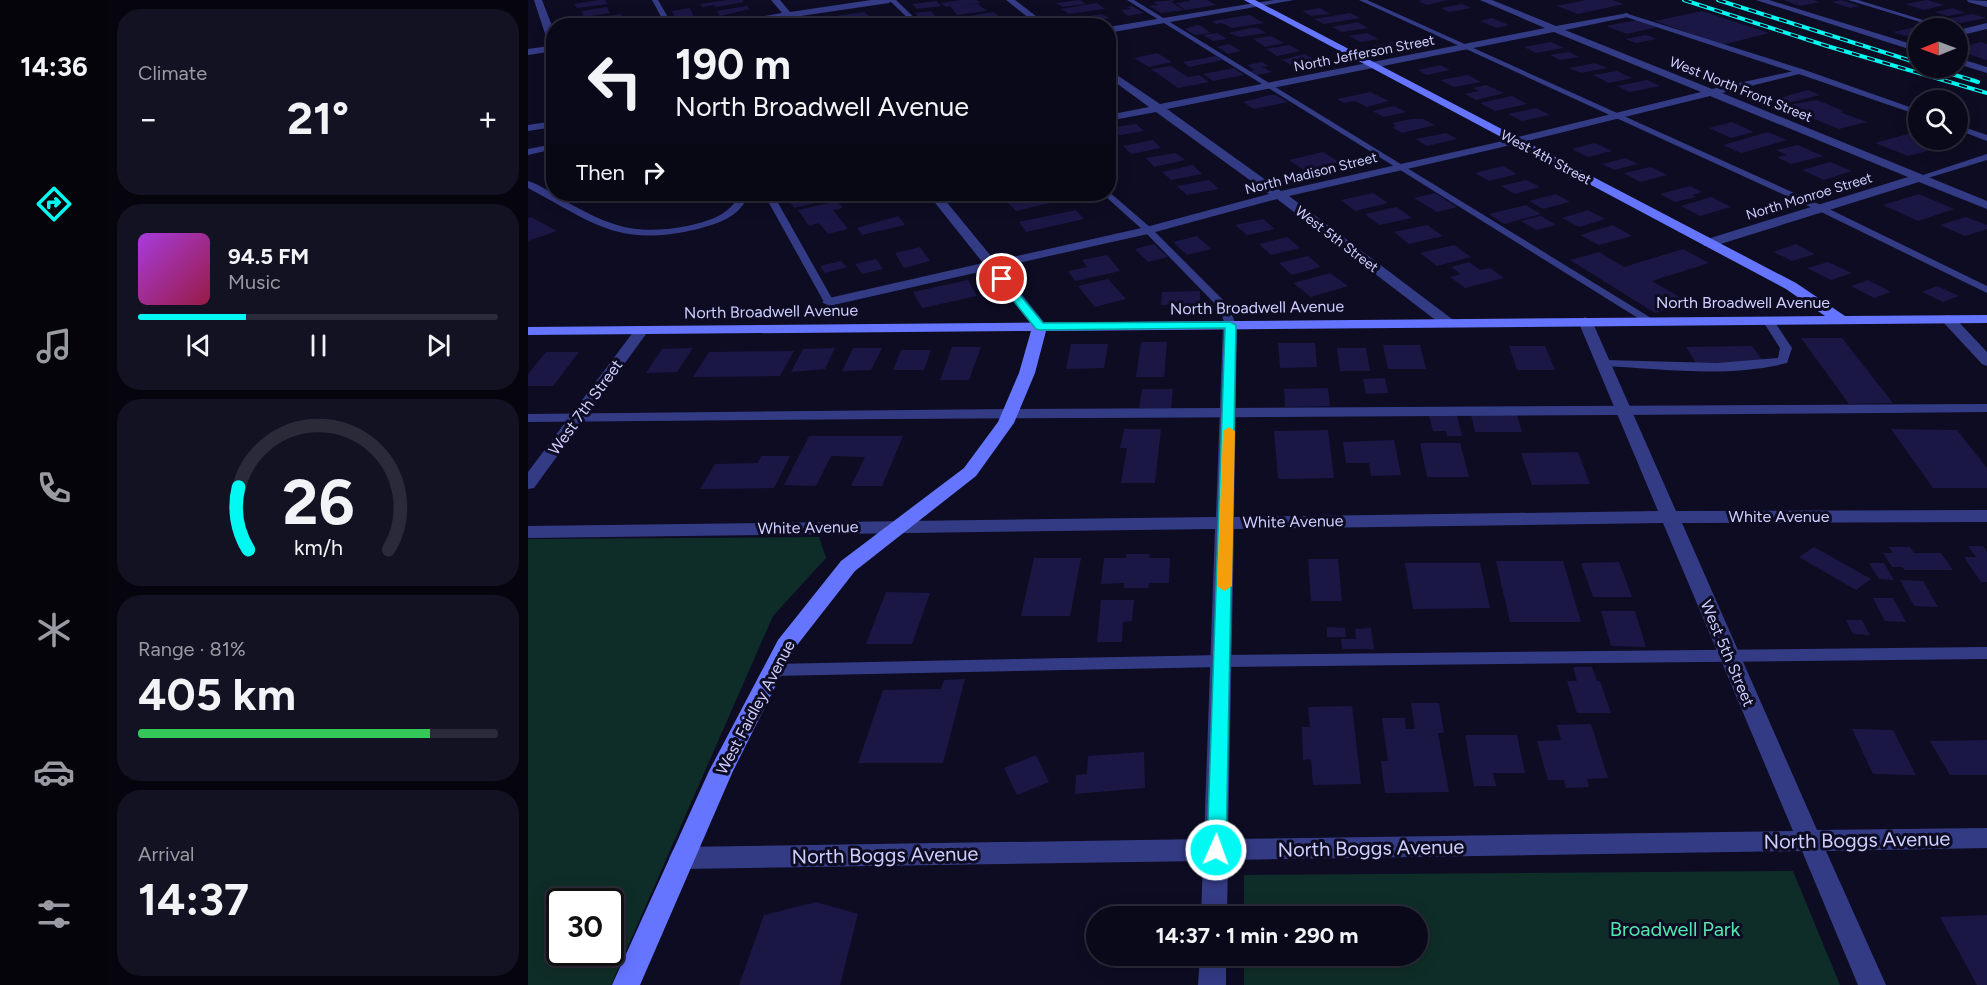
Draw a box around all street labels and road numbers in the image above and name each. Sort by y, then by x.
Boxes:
street label: North Jefferson Street [1292,32,1436,75]
street label: West North Front Street [1667,53,1815,126]
street label: West 4th Street [1498,126,1594,188]
street label: North Madison Street [1243,149,1379,198]
street label: North Monroe Street [1744,169,1874,224]
street label: West 5th Street [1292,203,1382,276]
street label: North Broadwell Avenue [1656,293,1830,312]
street label: North Broadwell Avenue [1170,296,1345,319]
street label: North Broadwell Avenue [684,300,859,323]
street label: West 7th Street [544,356,626,459]
street label: White Avenue [1729,507,1830,526]
street label: White Avenue [1242,511,1344,532]
street label: White Avenue [757,517,859,538]
street label: West 5th Street [1697,597,1759,709]
street label: West Faidley Avenue [712,637,799,778]
street label: North Boggs Avenue [1763,826,1951,854]
street label: North Boggs Avenue [1277,834,1465,862]
street label: North Boggs Avenue [791,841,979,869]

